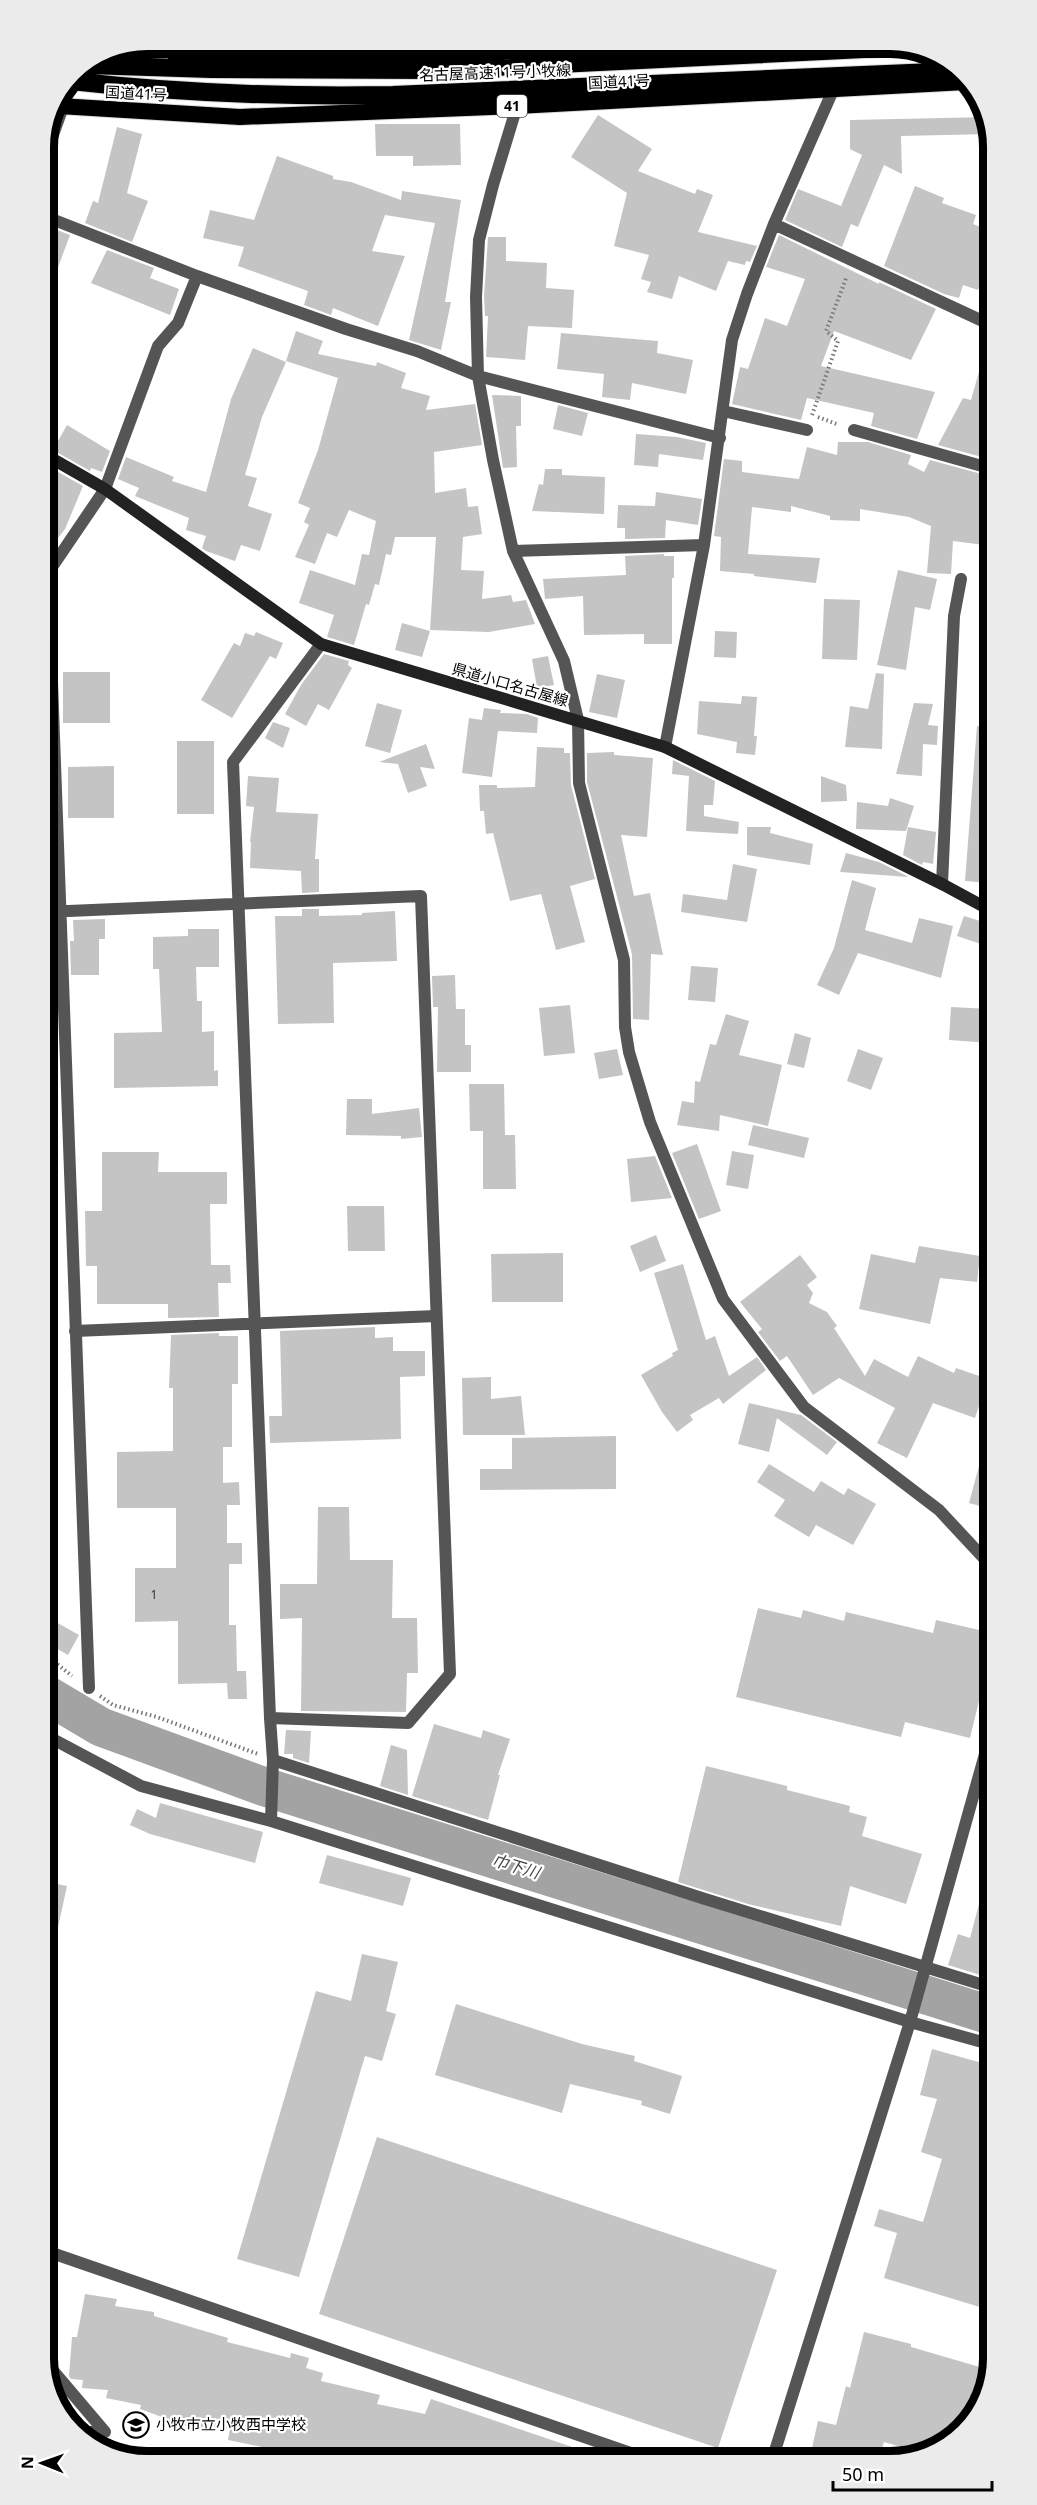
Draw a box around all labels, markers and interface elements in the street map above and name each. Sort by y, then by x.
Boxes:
street label: 名古屋高速11号小牧線 [419,59,571,85]
street label: 国道41号 [587,69,651,93]
street label: 国道41号 [104,81,168,105]
road number: 41 [497,95,527,117]
street label: 県道小口名古屋線 [450,658,571,710]
house number: 1 [151,1586,157,1603]
water label: 巾下川 [490,1848,544,1884]
school or university icon: 小牧市立小牧西中学校 [121,2410,151,2440]
place label: 小牧市立小牧西中学校 [156,2414,306,2434]
north arrow [12,2433,72,2493]
scale bar [833,2454,992,2492]
text: N [16,2456,38,2469]
text: 50 m [842,2462,884,2486]

